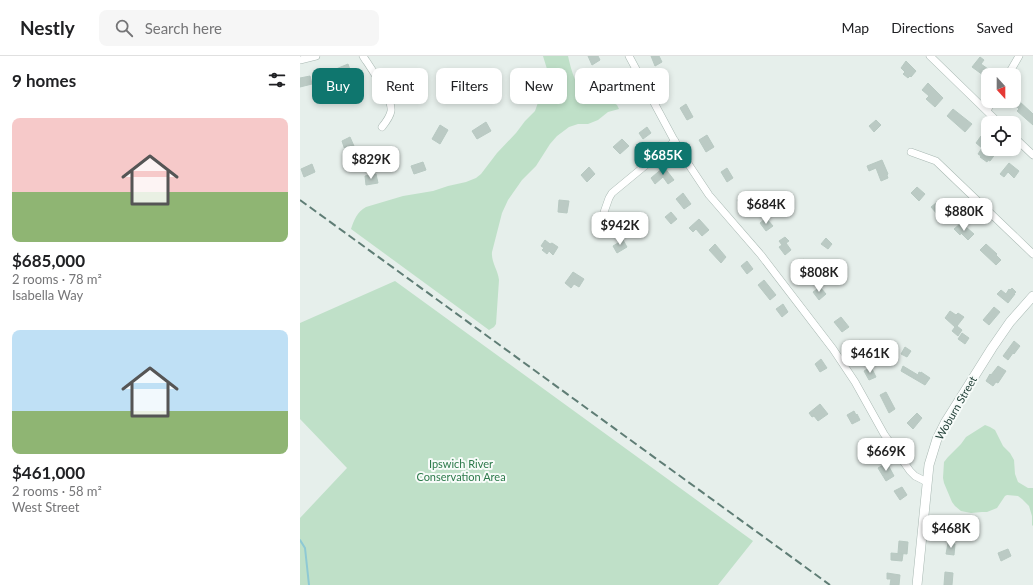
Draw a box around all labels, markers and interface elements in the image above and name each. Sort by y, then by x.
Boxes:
search box [99,10,379,46]
text: Nestly [20,16,75,39]
icon: search [113,17,135,39]
text: Search here [145,19,222,37]
text: Map [842,19,869,36]
text: Directions [891,19,954,36]
text: Saved [976,19,1013,36]
chip: Buy [312,68,364,104]
chip: Rent [372,68,428,104]
chip: Filters [436,68,502,104]
chip: New [510,68,567,104]
chip: Apartment [575,68,669,104]
north arrow [981,68,1021,108]
map controls [981,68,1021,156]
icon: filters [266,69,288,91]
text: 9 homes [12,70,76,91]
button: locate [981,116,1021,156]
pin: $685K [635,142,691,176]
icon: home [114,144,186,216]
pin: $829K [343,146,399,180]
text: $685K [643,147,683,163]
text: $829K [351,151,391,167]
pin: $684K [738,191,794,225]
text: $684K [746,196,786,212]
pin: $880K [936,198,992,232]
text: $880K [944,203,984,219]
pin: $942K [592,212,648,246]
text: $942K [600,217,640,233]
text: $685,000 [12,250,85,271]
pin: $808K [791,259,847,293]
text: $808K [799,264,839,280]
text: 2 rooms · 78 m² [12,271,102,287]
text: Isabella Way [12,287,83,303]
pin: $461K [842,340,898,374]
text: $461K [850,345,890,361]
icon: home [114,356,186,428]
street label: Woburn Street [932,374,979,442]
pin: $669K [858,438,914,472]
text: $669K [866,443,906,459]
park label: Ipswich River Conservation Area [416,457,506,483]
text: $461,000 [12,462,85,483]
text: 2 rooms · 58 m² [12,483,102,499]
text: West Street [12,499,79,515]
pin: $468K [923,515,979,549]
text: $468K [931,520,971,536]

